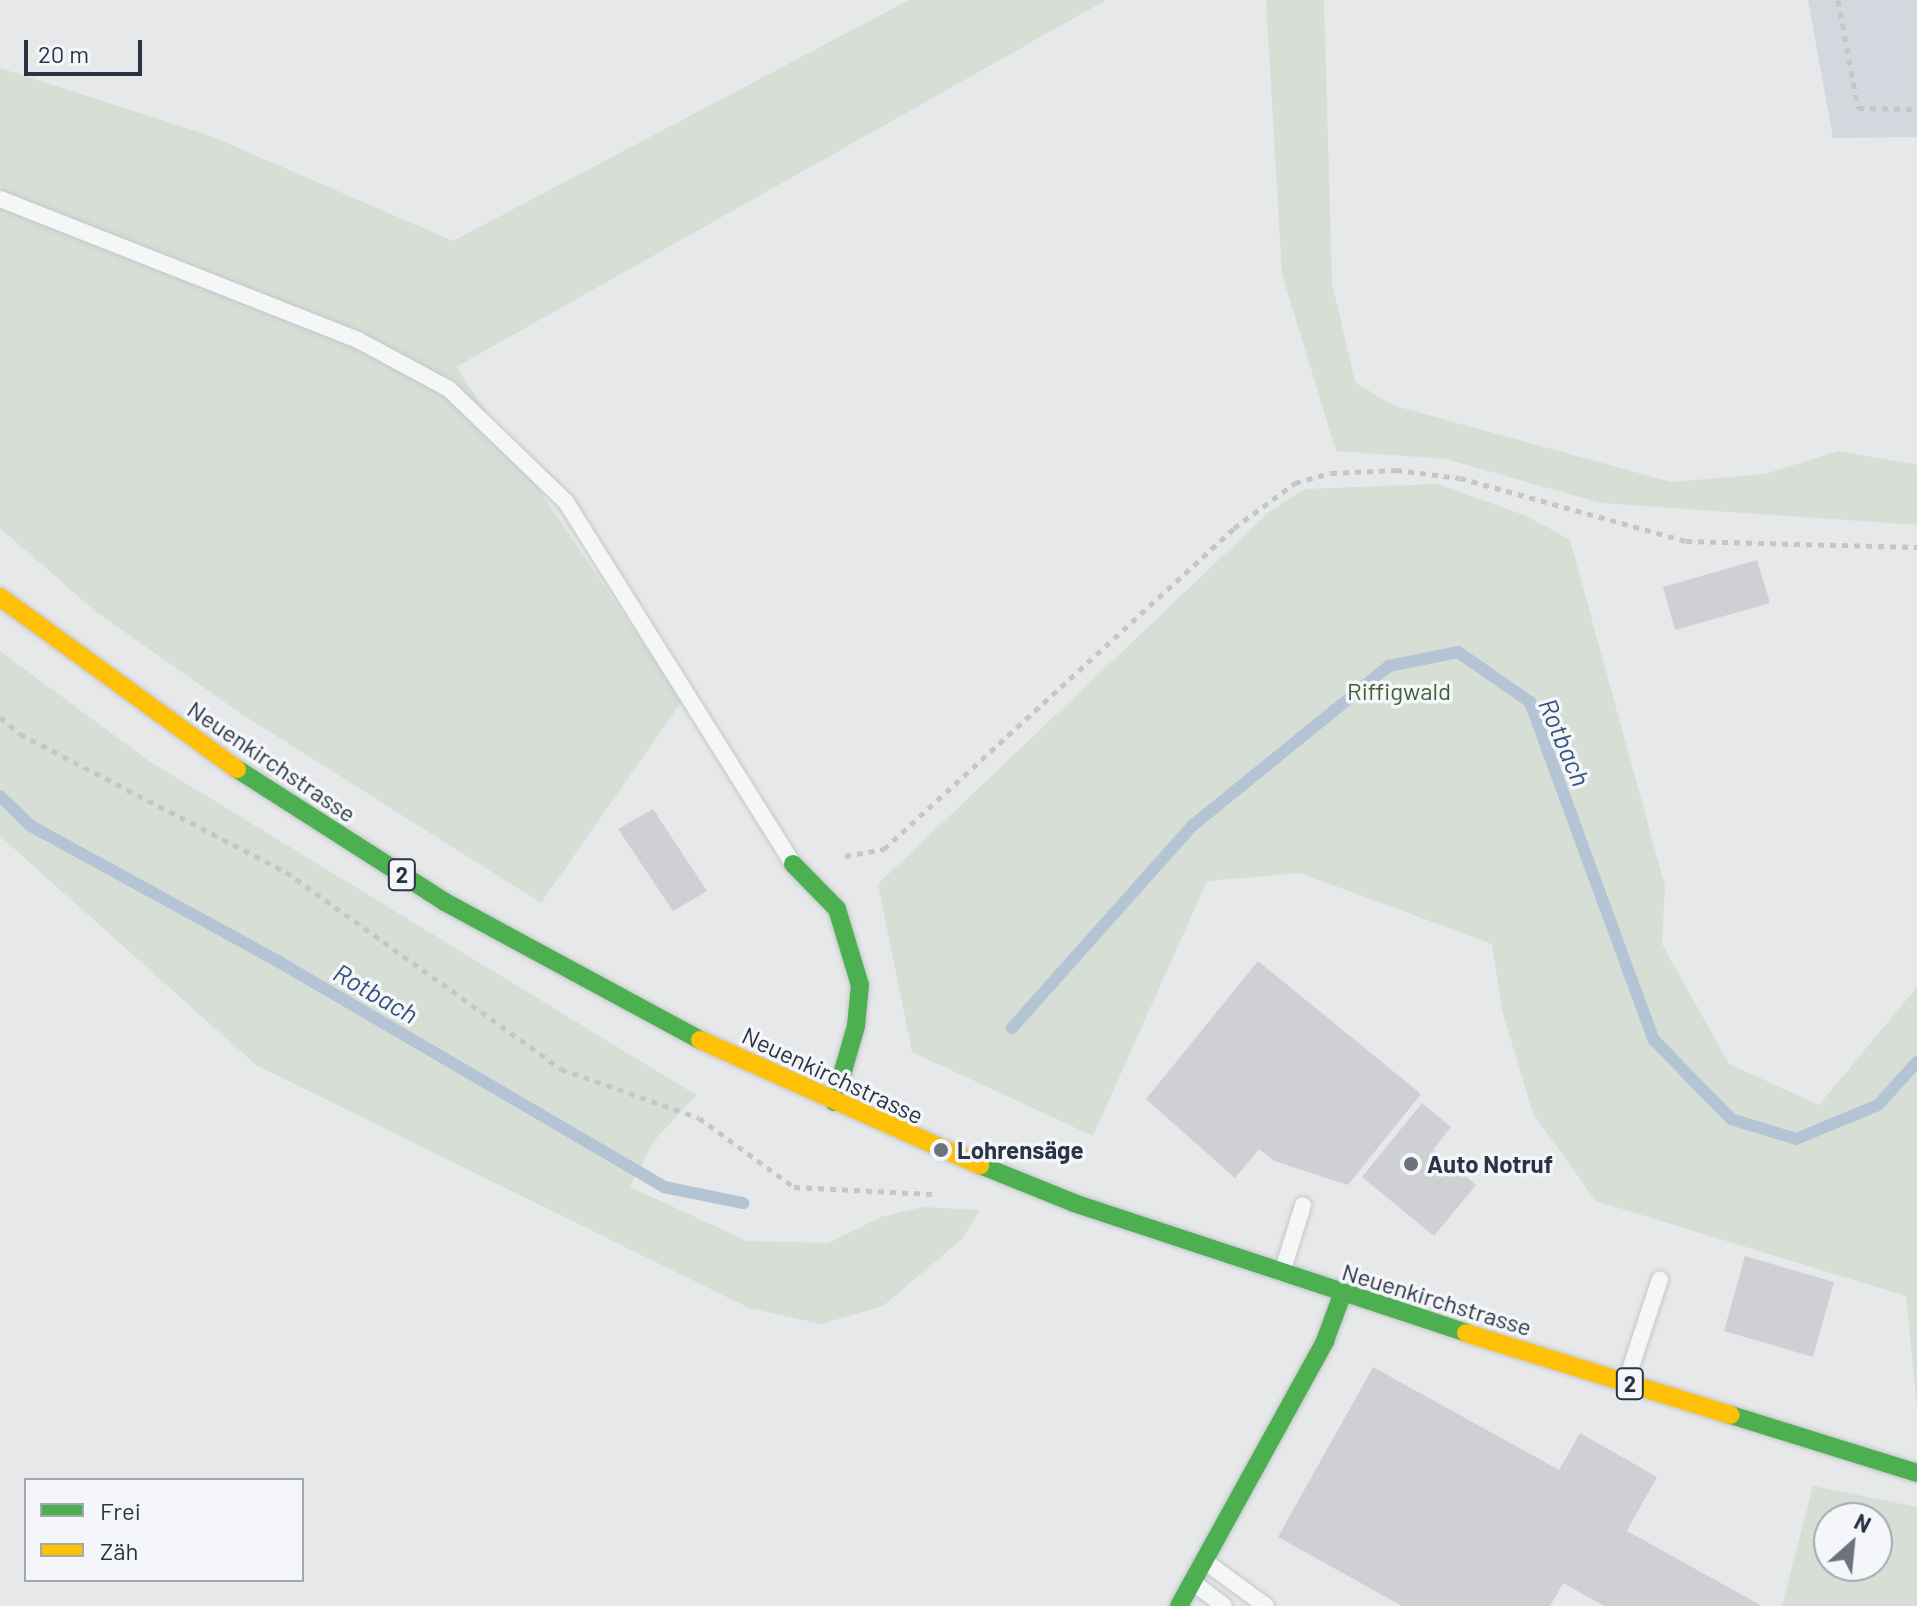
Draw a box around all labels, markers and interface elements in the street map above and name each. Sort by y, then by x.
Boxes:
scale bar [28,24,146,74]
text: 20 m [38,39,89,68]
park label: Riffigwald [1347,677,1451,705]
water label: Rotbach [1533,693,1597,791]
street label: Neuenkirchstrasse [182,694,362,828]
road number: 2 [386,857,418,893]
water label: Rotbach [328,956,424,1030]
street label: Neuenkirchstrasse [738,1020,928,1130]
place label: Lohrensäge [957,1136,1084,1164]
marker: Lohrensäge [932,1141,950,1159]
place label: Auto Notruf [1427,1150,1553,1178]
marker: Auto Notruf [1402,1155,1420,1173]
street label: Neuenkirchstrasse [1339,1257,1535,1341]
road number: 2 [1614,1366,1646,1402]
legend [24,1478,304,1582]
text: Frei [100,1496,141,1525]
north arrow [1813,1502,1893,1582]
text: N [1851,1507,1875,1537]
text: Zäh [100,1536,138,1565]

